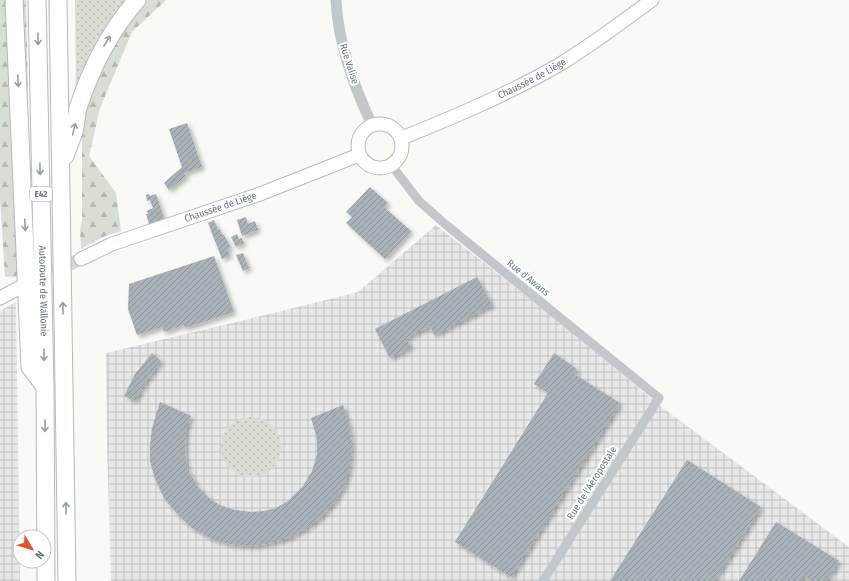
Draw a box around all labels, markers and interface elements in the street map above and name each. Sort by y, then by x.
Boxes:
one-way arrow [34,32,42,45]
one-way arrow [103,35,111,47]
street label: Rue Valise [337,42,361,86]
street label: Chaussée de Liège [496,56,568,102]
one-way arrow [14,74,22,87]
one-way arrow [71,123,78,136]
one-way arrow [37,162,44,175]
road number: E42 [30,187,52,201]
street label: Chaussée de Liège [183,190,258,225]
one-way arrow [21,218,28,231]
street label: Autoroute de Wallonie [36,245,50,337]
street label: Rue d'Awans [504,257,552,299]
one-way arrow [59,302,67,315]
one-way arrow [40,348,48,361]
one-way arrow [41,419,49,432]
street label: Rue de l'Aéropostale [565,444,619,522]
one-way arrow [62,502,70,515]
north arrow [12,529,52,569]
text: N [32,548,47,561]

